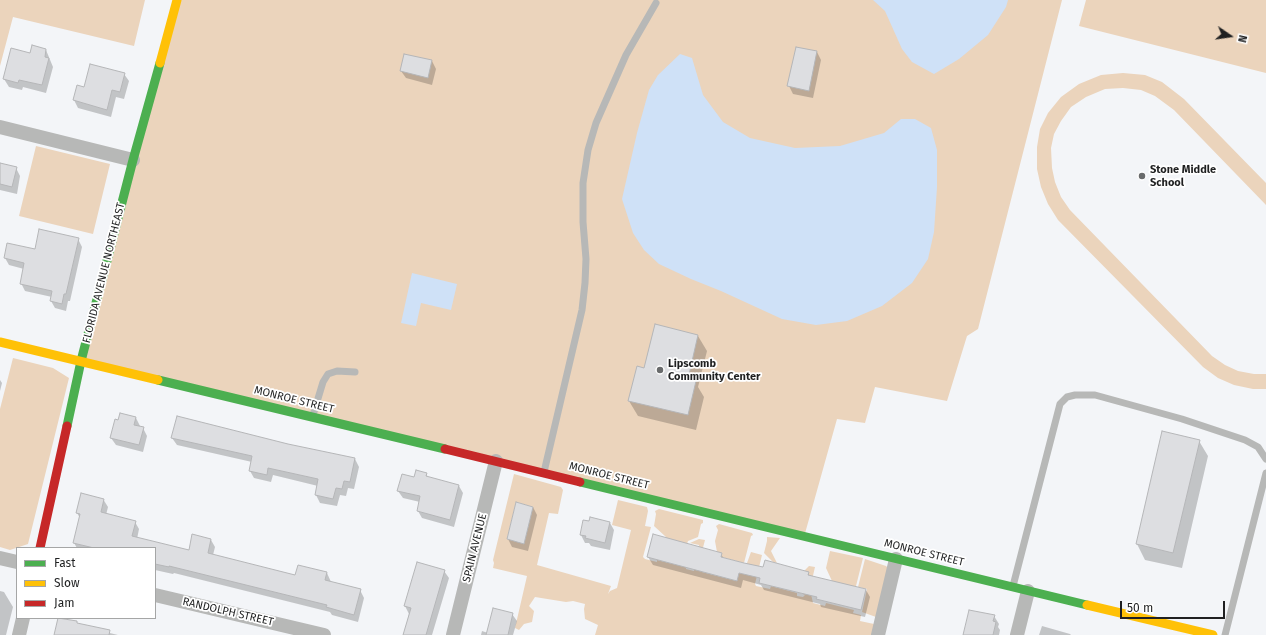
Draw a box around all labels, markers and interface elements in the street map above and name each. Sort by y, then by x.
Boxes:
north arrow [1210,16,1250,56]
text: N [1235,34,1249,44]
place label: Stone Middle School [1150,163,1216,189]
marker: Stone Middle School [1137,171,1147,181]
street label: FLORIDA AVENUE NORTHEAST [80,201,128,345]
place label: Lipscomb Community Center [668,357,760,383]
marker: Lipscomb Community Center [655,365,665,375]
street label: MONROE STREET [253,384,335,416]
street label: MONROE STREET [568,460,650,492]
street label: SPAIN AVENUE [460,512,490,584]
street label: MONROE STREET [883,537,965,569]
legend [16,547,156,619]
text: Fast [54,556,76,570]
text: Slow [54,576,80,590]
scale bar [1122,593,1227,619]
street label: RANDOLPH STREET [181,595,275,629]
text: Jam [54,596,74,610]
text: 50 m [1127,601,1153,615]

